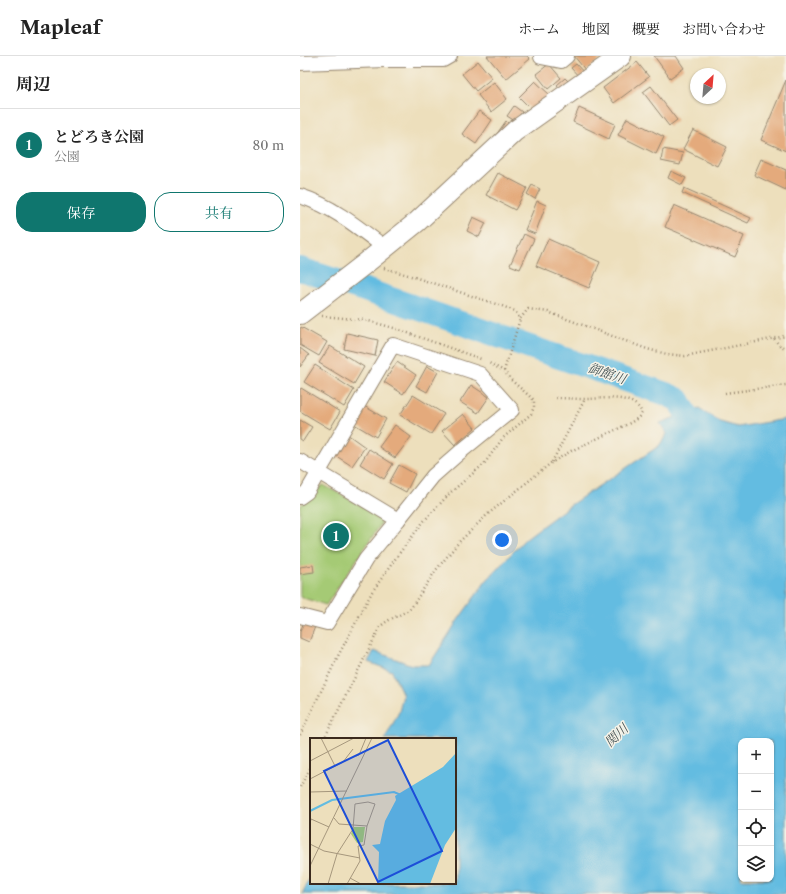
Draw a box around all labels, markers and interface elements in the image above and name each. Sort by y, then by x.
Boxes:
text: Mapleaf [20,16,101,39]
text: ホーム [518,20,560,38]
text: 地図 [582,20,610,38]
text: 概要 [632,20,660,38]
text: お問い合わせ [682,20,766,38]
north arrow [690,68,726,104]
text: 周辺 [16,74,50,94]
text: とどろき公園 [54,127,144,146]
text: 1 [26,137,32,153]
text: 80 m [252,137,284,153]
text: 公園 [54,148,80,164]
button: 保存 [16,192,146,232]
button: 共有 [154,192,284,232]
water label: 御館川 [586,359,630,388]
pin: 1 [323,521,349,551]
your location [492,530,512,550]
water label: 関川 [601,719,632,750]
inset map [310,738,456,884]
map controls [738,738,774,882]
button: + [738,738,774,774]
button: − [738,774,774,810]
button: locate [738,810,774,846]
button: layers [738,846,774,882]

